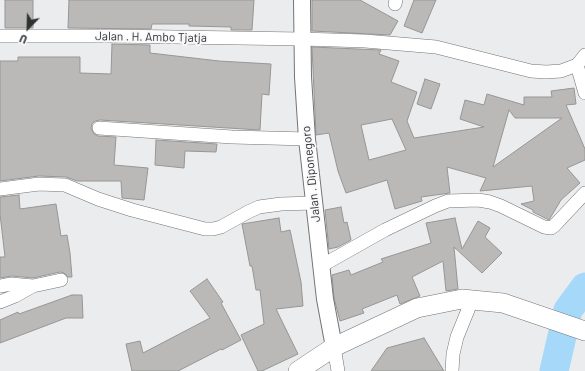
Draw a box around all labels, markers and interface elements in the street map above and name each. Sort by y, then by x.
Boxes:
north arrow [8,8,48,48]
street label: Jalan . H. Ambo Tjatja [95,29,207,45]
text: U [17,32,29,47]
street label: Jalan . Diponegoro [299,125,323,223]

